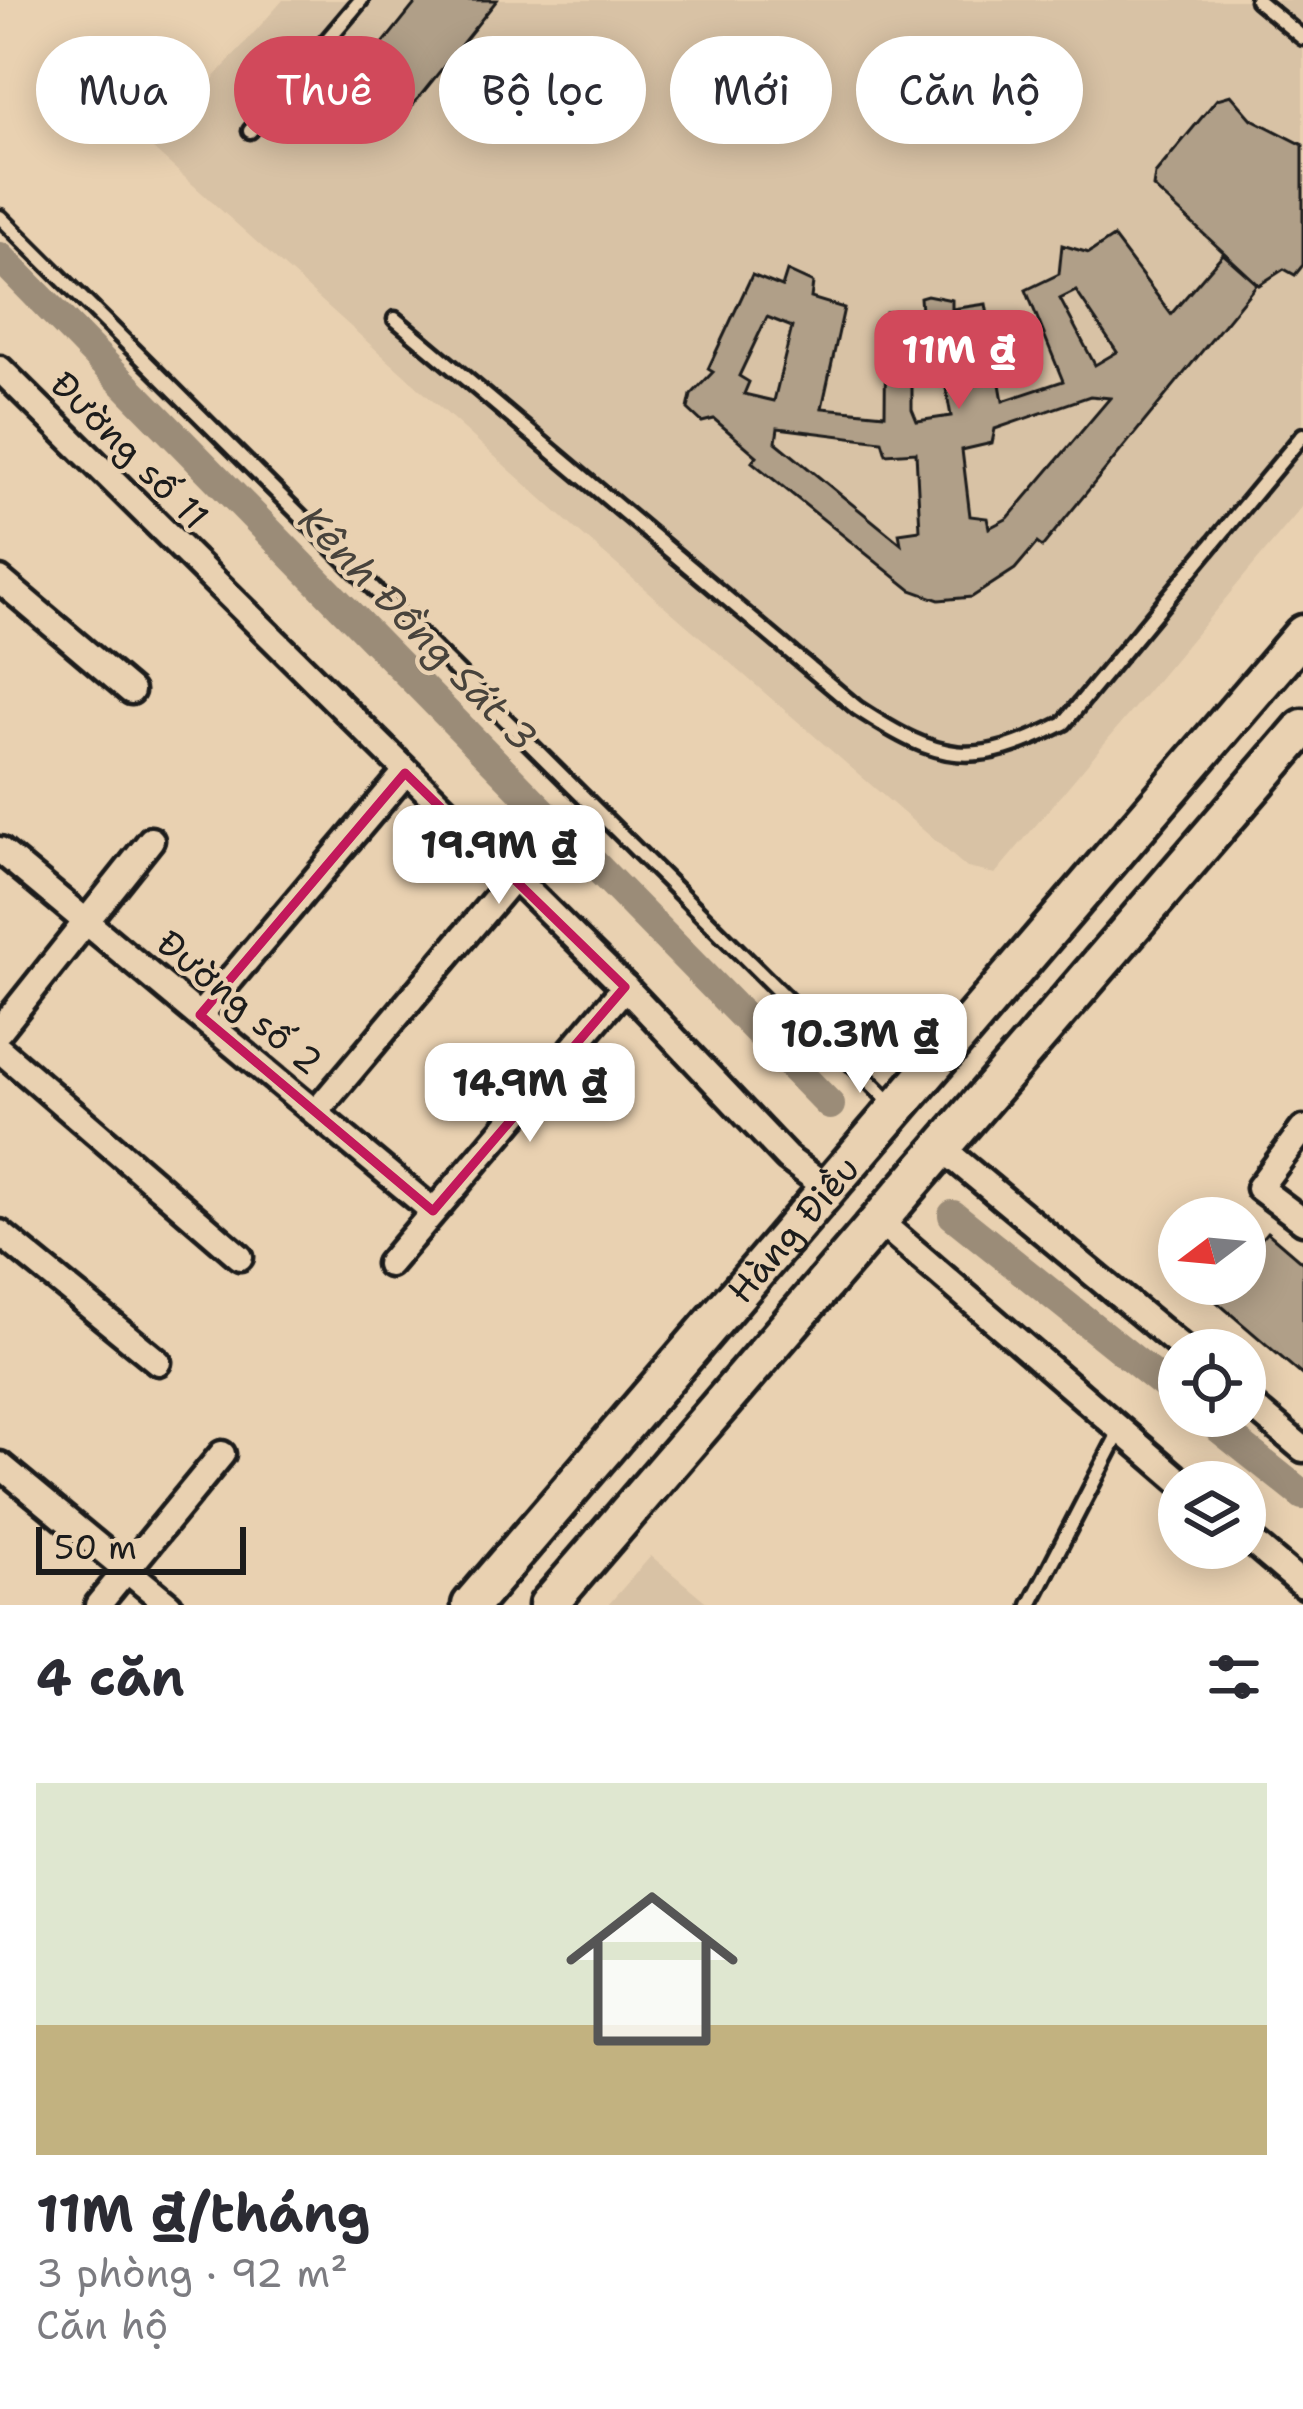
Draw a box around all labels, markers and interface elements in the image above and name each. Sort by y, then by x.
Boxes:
chip: Mua [36,36,210,144]
chip: Thuê [234,36,415,144]
chip: Bộ lọc [439,36,646,144]
chip: Mới [670,36,832,144]
chip: Căn hộ [856,36,1083,144]
pin: 11M ₫ [875,310,1043,412]
text: 11M ₫ [901,323,1017,375]
street label: Đường số 11 [40,360,220,540]
water label: Kênh Đồng Sát 3 [287,494,549,762]
pin: 19.9M ₫ [388,805,610,907]
text: 19.9M ₫ [420,818,578,870]
street label: Đường số 2 [147,919,333,1086]
pin: 10.3M ₫ [749,994,971,1096]
text: 10.3M ₫ [780,1007,940,1059]
pin: 14.9M ₫ [419,1043,641,1145]
text: 14.9M ₫ [452,1056,608,1108]
street label: Hàng Điều [717,1145,870,1313]
north arrow [1158,1197,1266,1305]
map controls [1158,1197,1266,1569]
button: locate [1158,1329,1266,1437]
button: layers [1158,1461,1266,1569]
scale bar [36,1521,246,1574]
text: 50 m [54,1525,137,1570]
text: 4 căn [36,1643,185,1711]
icon: filters [1201,1644,1267,1710]
icon: home [544,1861,760,2077]
text: 11M ₫/tháng [36,2179,370,2247]
text: 3 phòng · 92 m² [36,2247,348,2299]
text: Căn hộ [36,2299,168,2351]

